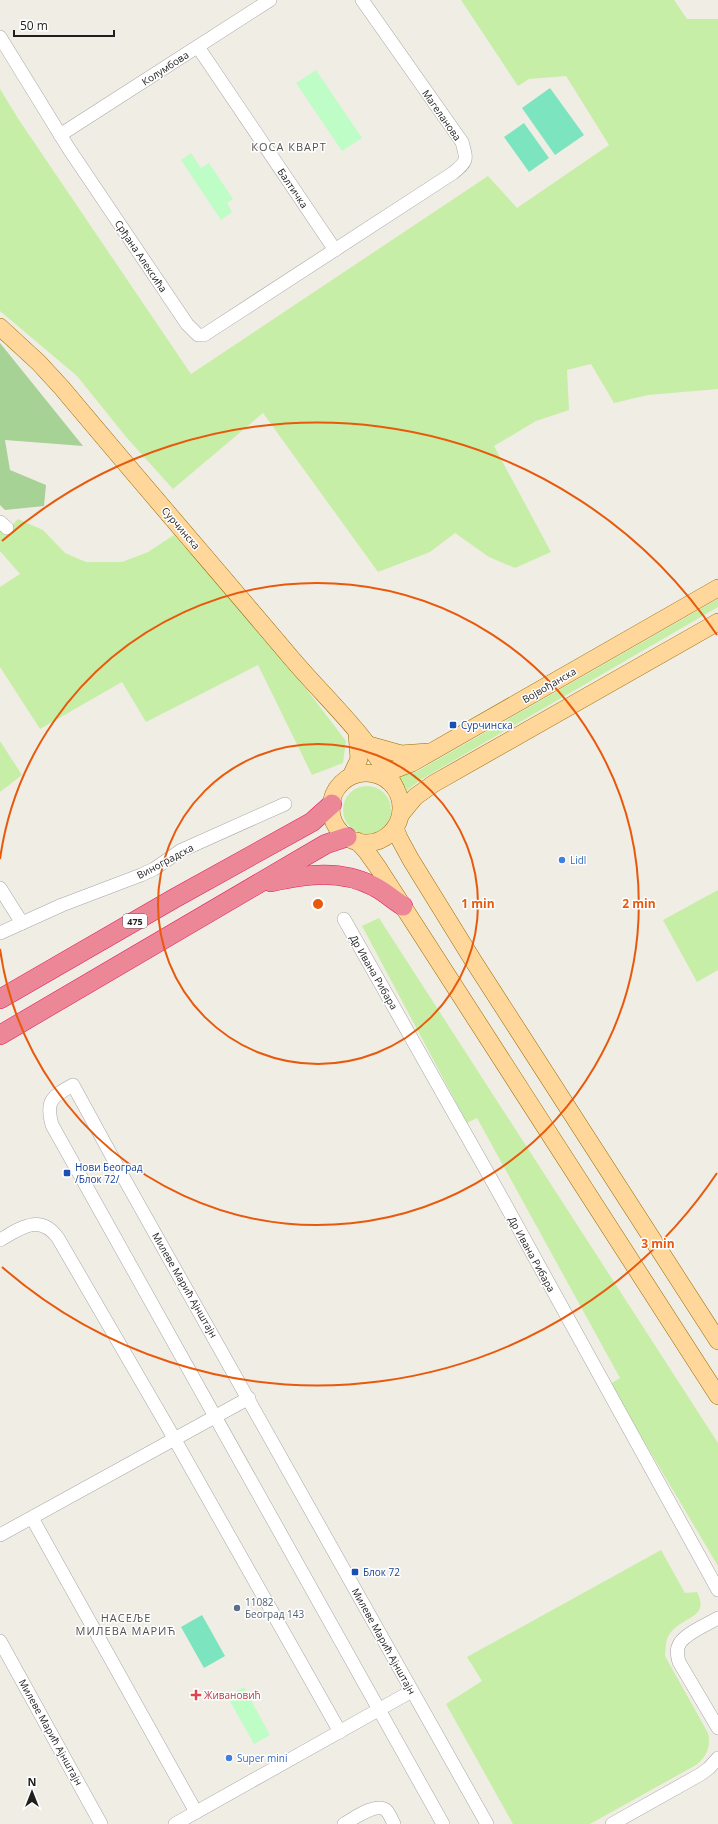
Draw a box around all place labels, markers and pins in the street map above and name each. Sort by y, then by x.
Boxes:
place label: Сурчинска [461,718,513,732]
marker: Сурчинска [448,720,458,730]
place label: Lidl [570,853,586,867]
marker: Lidl [557,855,567,865]
centre of rings [311,897,325,911]
place label: Нови Београд /Блок 72/ [75,1160,143,1186]
marker: Нови Београд /Блок 72/ [62,1168,72,1178]
place label: Блок 72 [363,1565,400,1579]
marker: Блок 72 [350,1567,360,1577]
place label: 11082 Београд 143 [245,1595,305,1621]
marker: 11082 Београд 143 [232,1603,242,1613]
place label: Живановић [204,1688,261,1702]
marker: Живановић [191,1690,201,1700]
place label: Super mini [237,1751,287,1765]
marker: Super mini [224,1753,234,1763]

